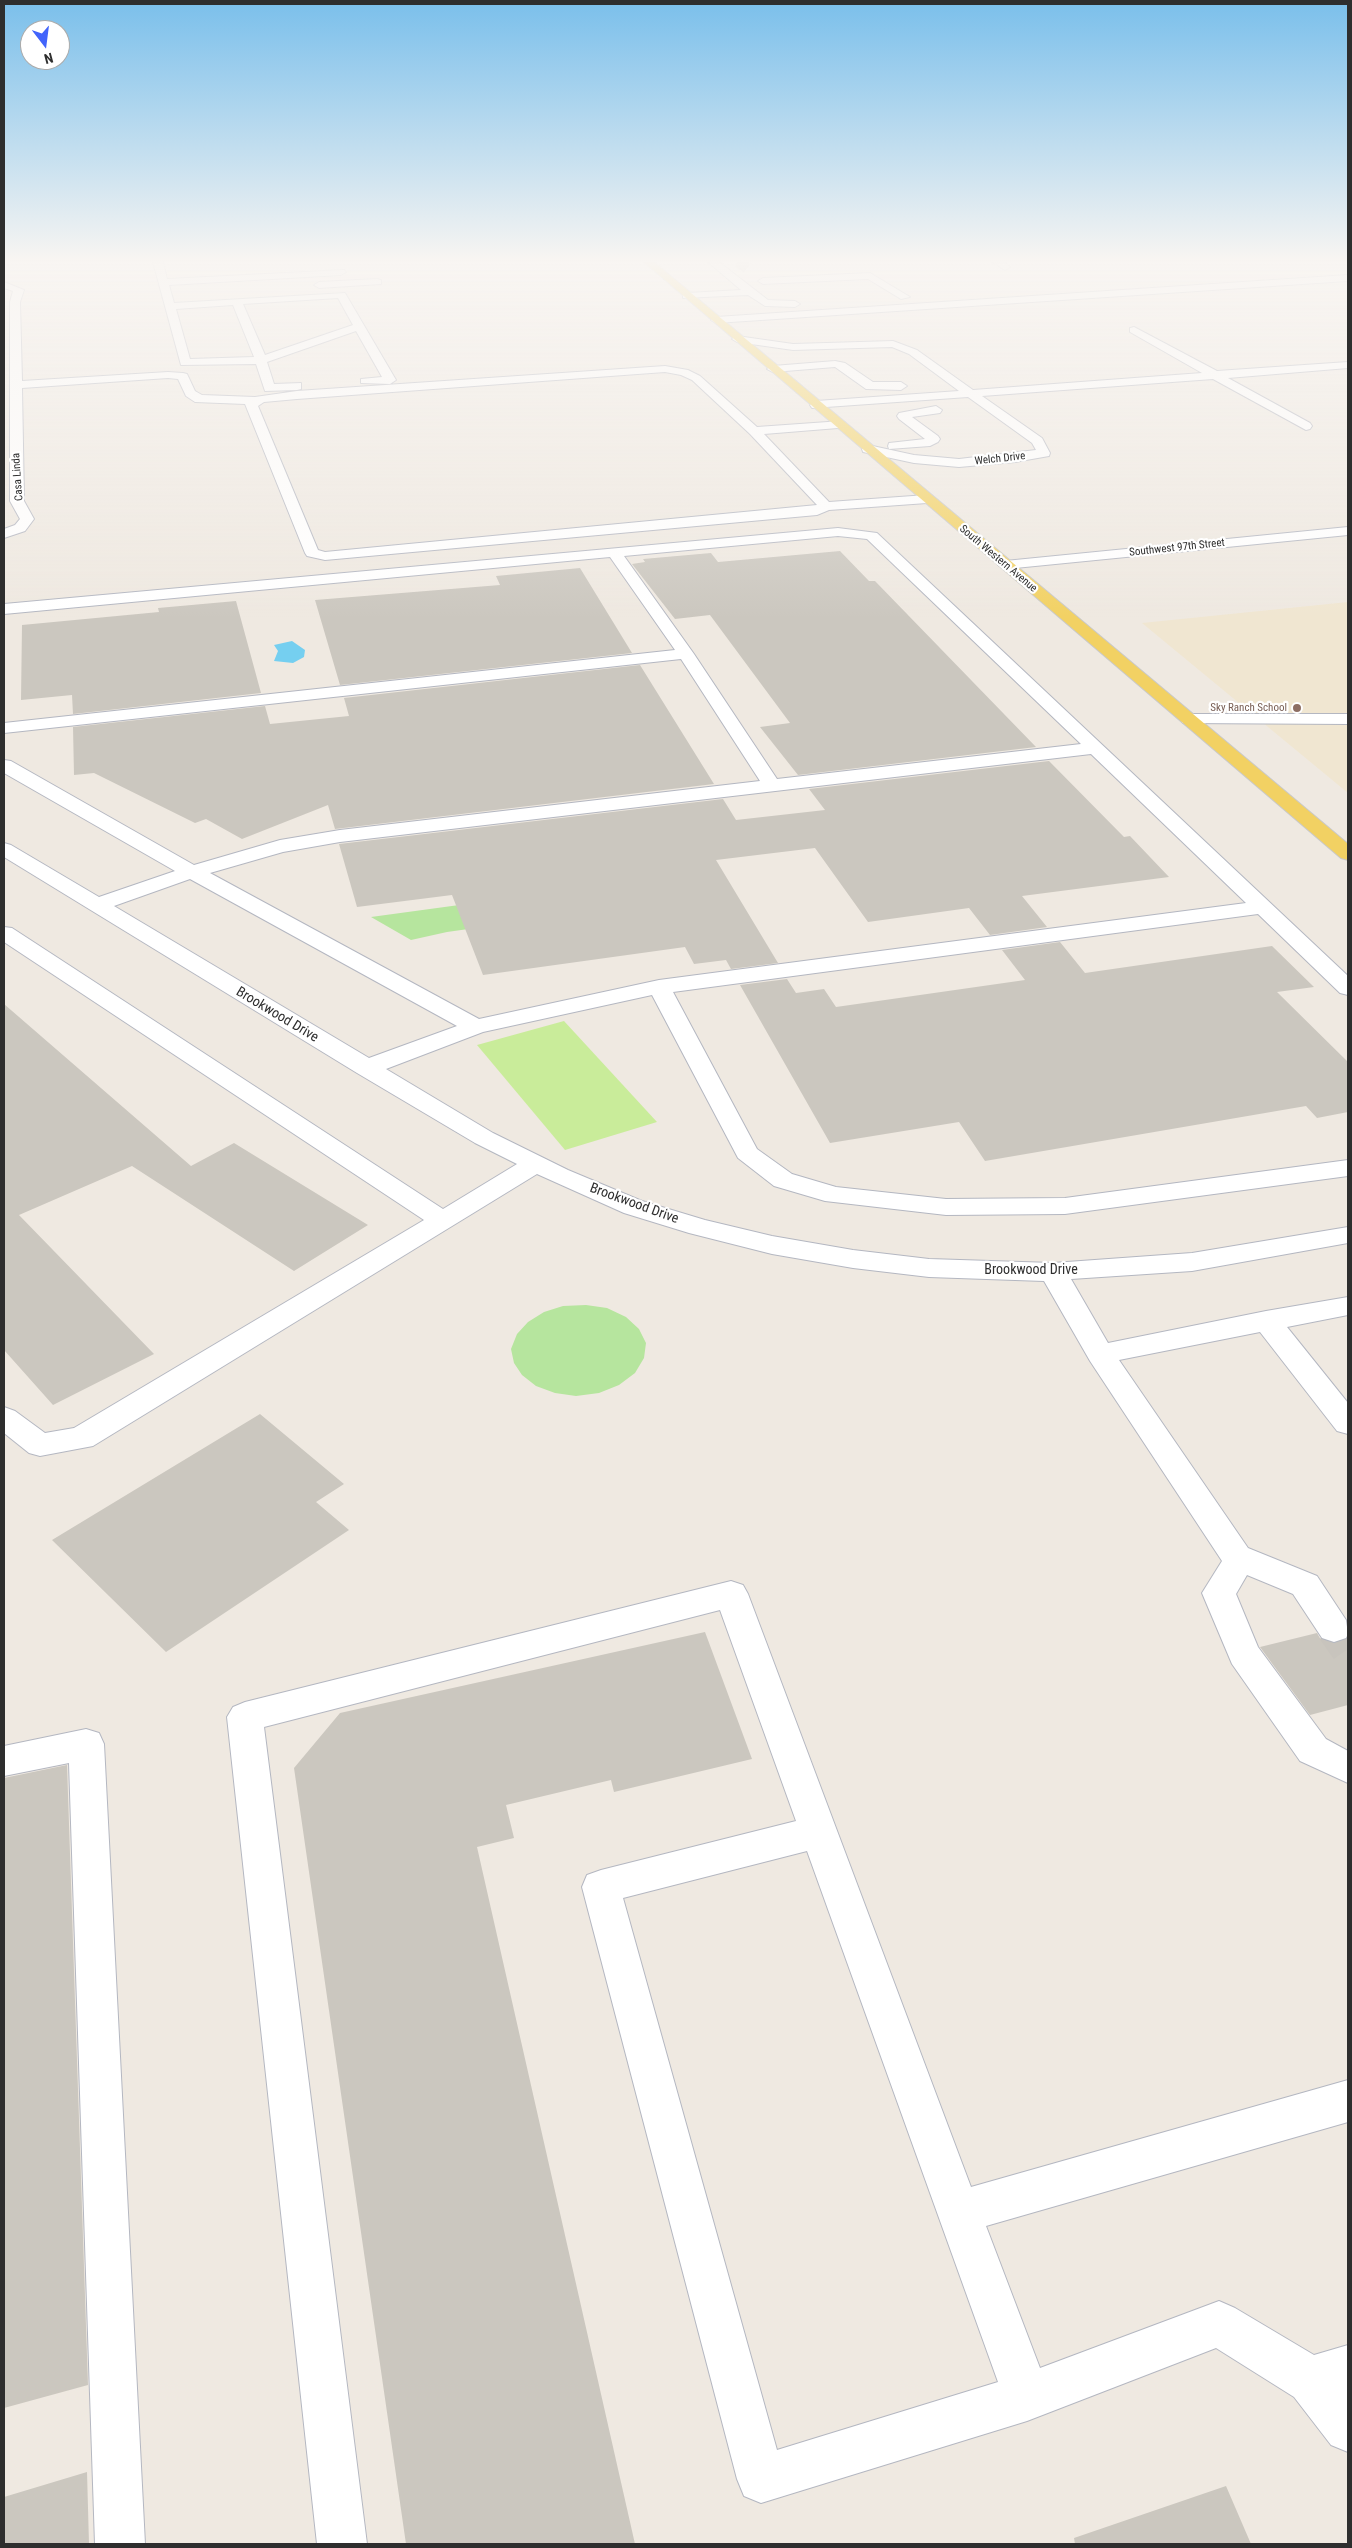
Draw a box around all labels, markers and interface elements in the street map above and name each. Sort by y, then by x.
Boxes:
north arrow [20,20,70,70]
text: N [42,50,55,67]
street label: Welch Drive [974,450,1026,468]
street label: Casa Linda [10,453,26,501]
street label: South Western Avenue [956,523,1040,595]
street label: Southwest 97th Street [1129,536,1225,560]
place label: Sky Ranch School [1210,701,1287,715]
marker: Sky Ranch School [1291,702,1303,714]
street label: Brookwood Drive [233,984,321,1046]
street label: Brookwood Drive [587,1180,681,1228]
street label: Brookwood Drive [984,1262,1078,1278]

